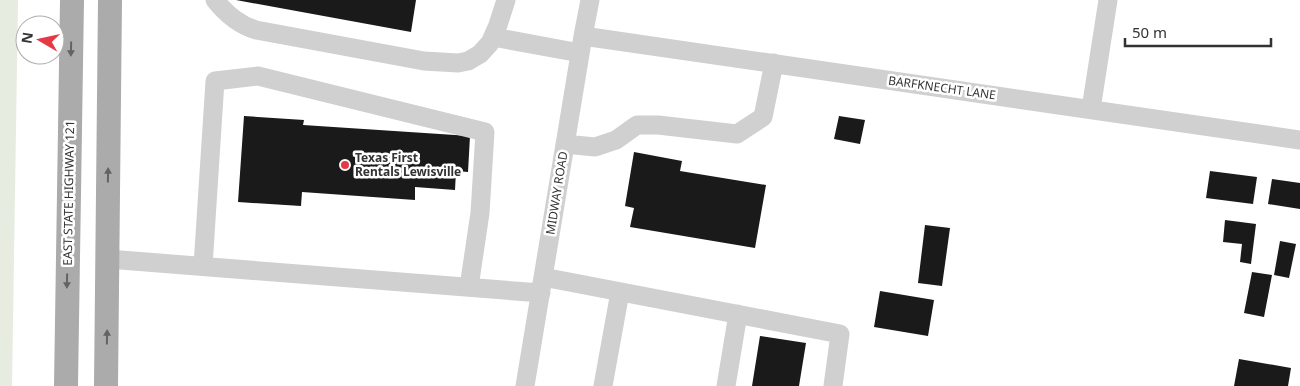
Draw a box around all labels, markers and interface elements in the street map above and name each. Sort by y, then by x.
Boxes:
north arrow [15,15,65,65]
scale bar [1125,15,1271,47]
text: 50 m [1132,22,1167,42]
text: N [16,31,37,45]
one-way arrow [67,41,75,57]
street label: BARFKNECHT LANE [887,72,997,103]
street label: EAST STATE HIGHWAY 121 [59,120,78,266]
place label: Texas First Rentals Lewisville [355,149,461,180]
street label: MIDWAY ROAD [542,150,572,236]
marker: Texas First Rentals Lewisville [339,159,351,171]
one-way arrow [104,167,112,183]
one-way arrow [63,273,71,289]
one-way arrow [103,329,111,345]

